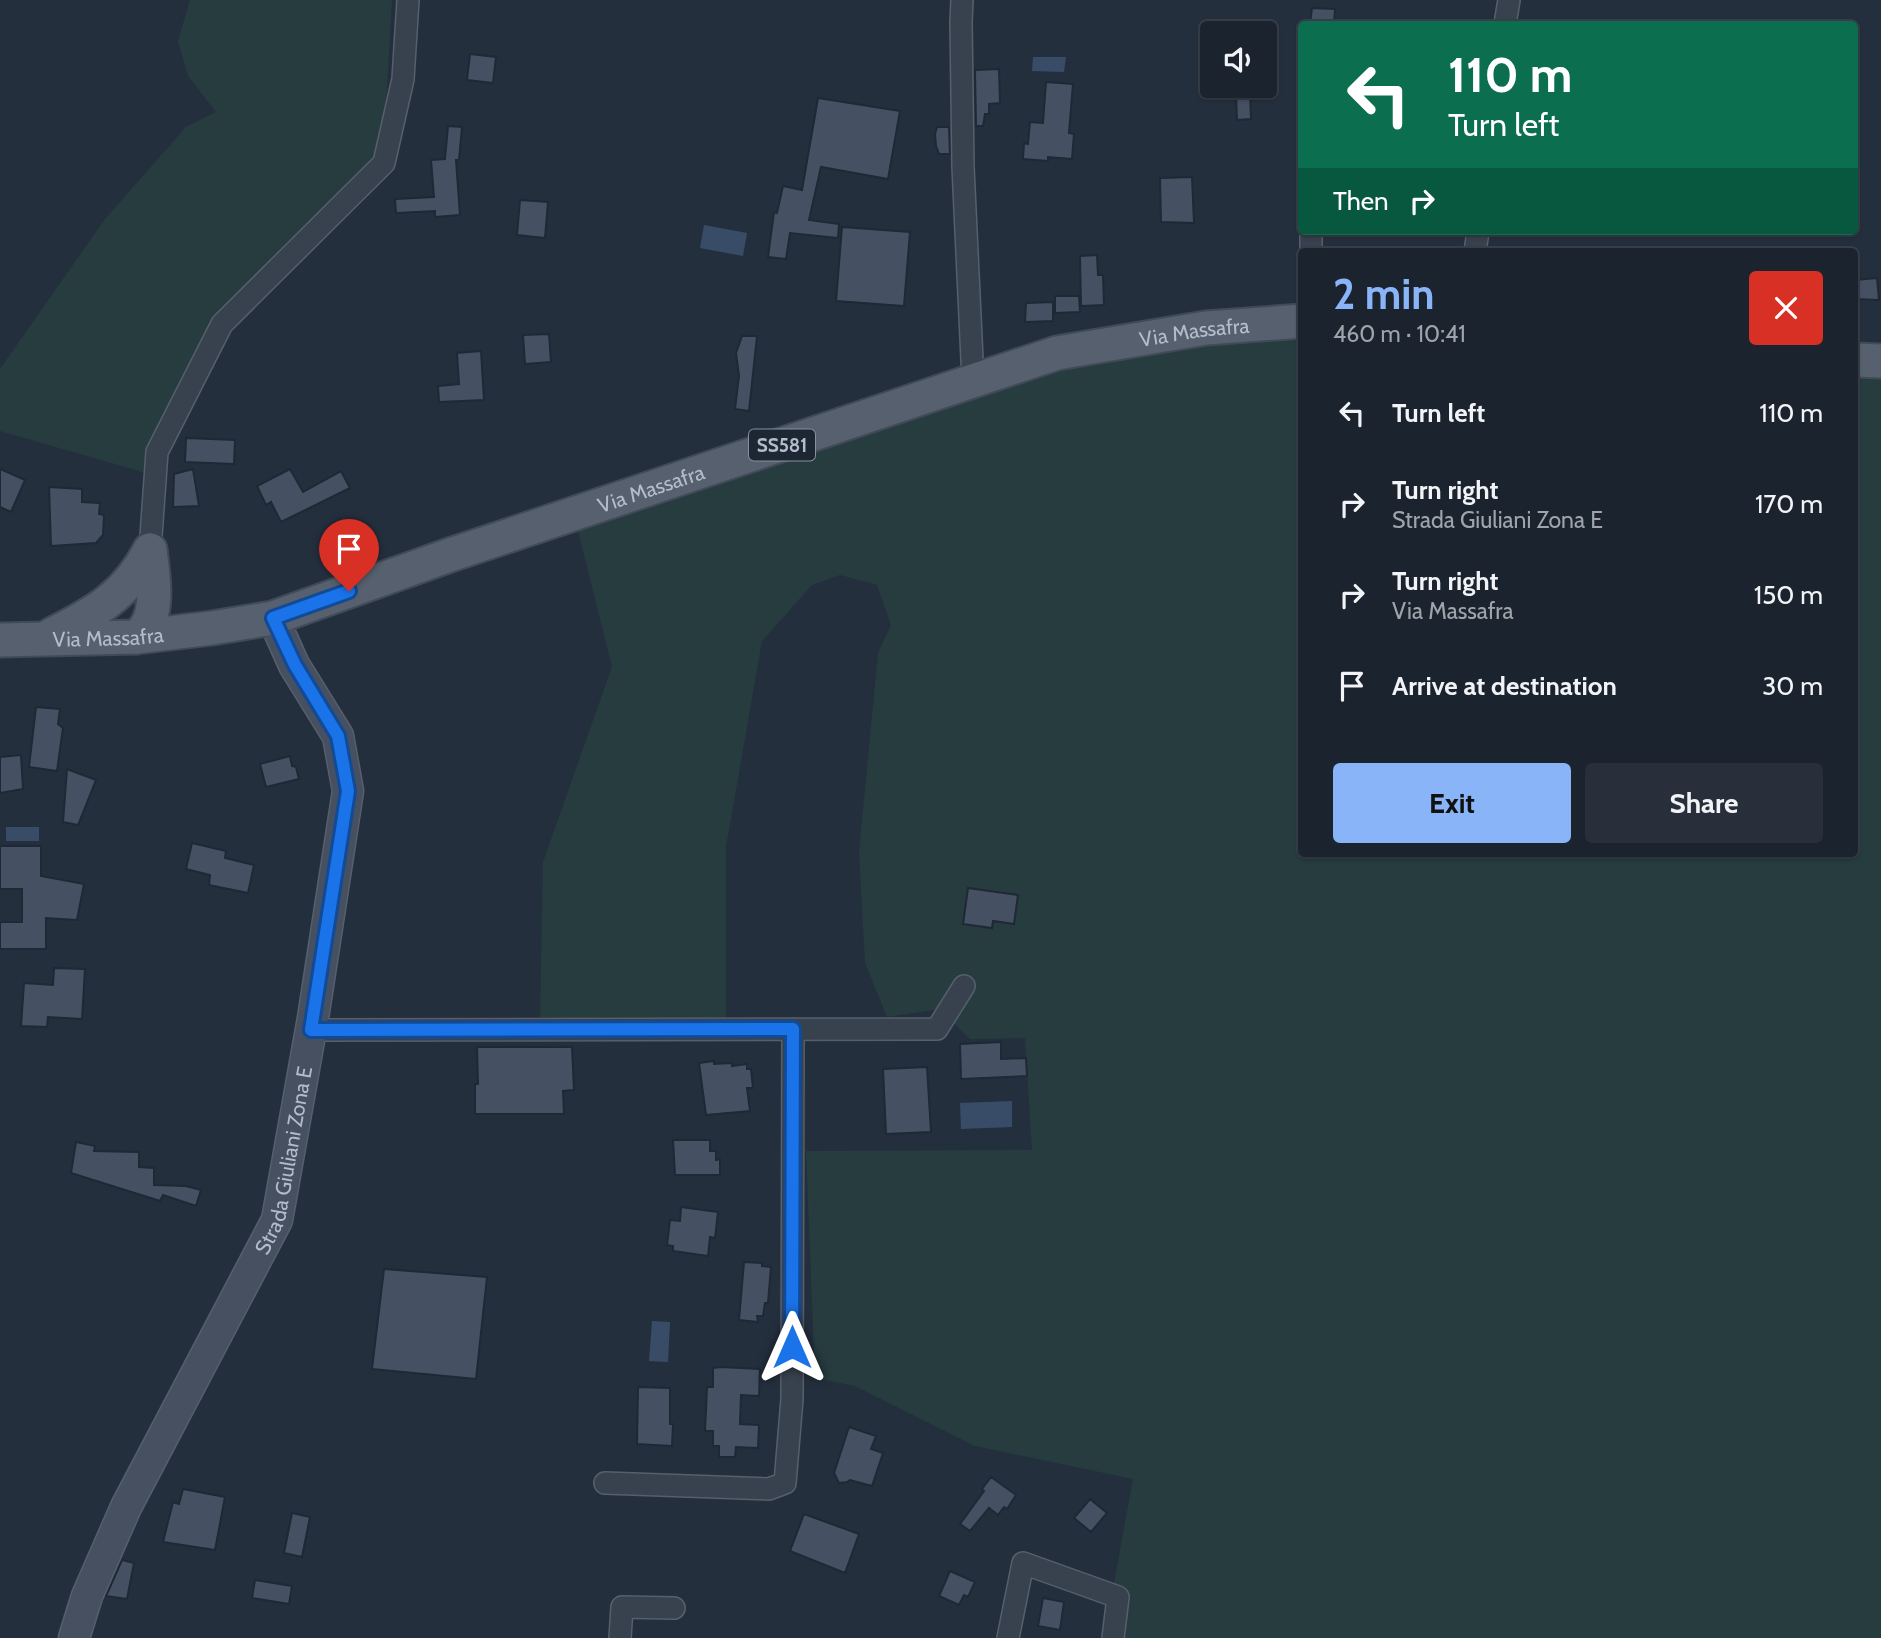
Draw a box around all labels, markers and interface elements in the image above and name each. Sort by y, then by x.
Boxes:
map controls [1200,21,1277,98]
button: sound [1200,21,1277,98]
text: 110 m [1448,45,1572,104]
icon: left [1333,49,1424,140]
text: Turn left [1448,105,1559,144]
icon: right [1403,182,1441,220]
text: Then [1333,185,1389,217]
text: 2 min [1333,268,1434,320]
button: close [1749,271,1823,345]
street label: Via Massafra [1137,312,1250,352]
text: 460 m · 10:41 [1333,320,1466,348]
icon: left [1333,394,1371,432]
text: Turn left [1392,397,1485,429]
text: 110 m [1759,397,1823,429]
road number: SS581 [749,430,815,460]
street label: Via Massafra [594,459,708,518]
text: Turn right [1392,474,1498,506]
icon: right [1333,485,1371,523]
text: 170 m [1755,488,1823,520]
text: Strada Giuliani Zona E [1392,506,1603,534]
pin [319,519,379,591]
icon: arrive [330,530,368,568]
text: Turn right [1392,565,1498,597]
icon: right [1333,576,1371,614]
text: 150 m [1754,579,1823,611]
text: Via Massafra [1392,597,1513,625]
street label: Via Massafra [52,621,165,651]
icon: arrive [1333,667,1371,705]
text: Arrive at destination [1392,670,1617,702]
text: 30 m [1762,670,1823,702]
button: Exit [1333,763,1571,843]
button: Share [1585,763,1823,843]
street label: Strada Giuliani Zona E [249,1064,317,1258]
position arrow [755,1310,829,1384]

